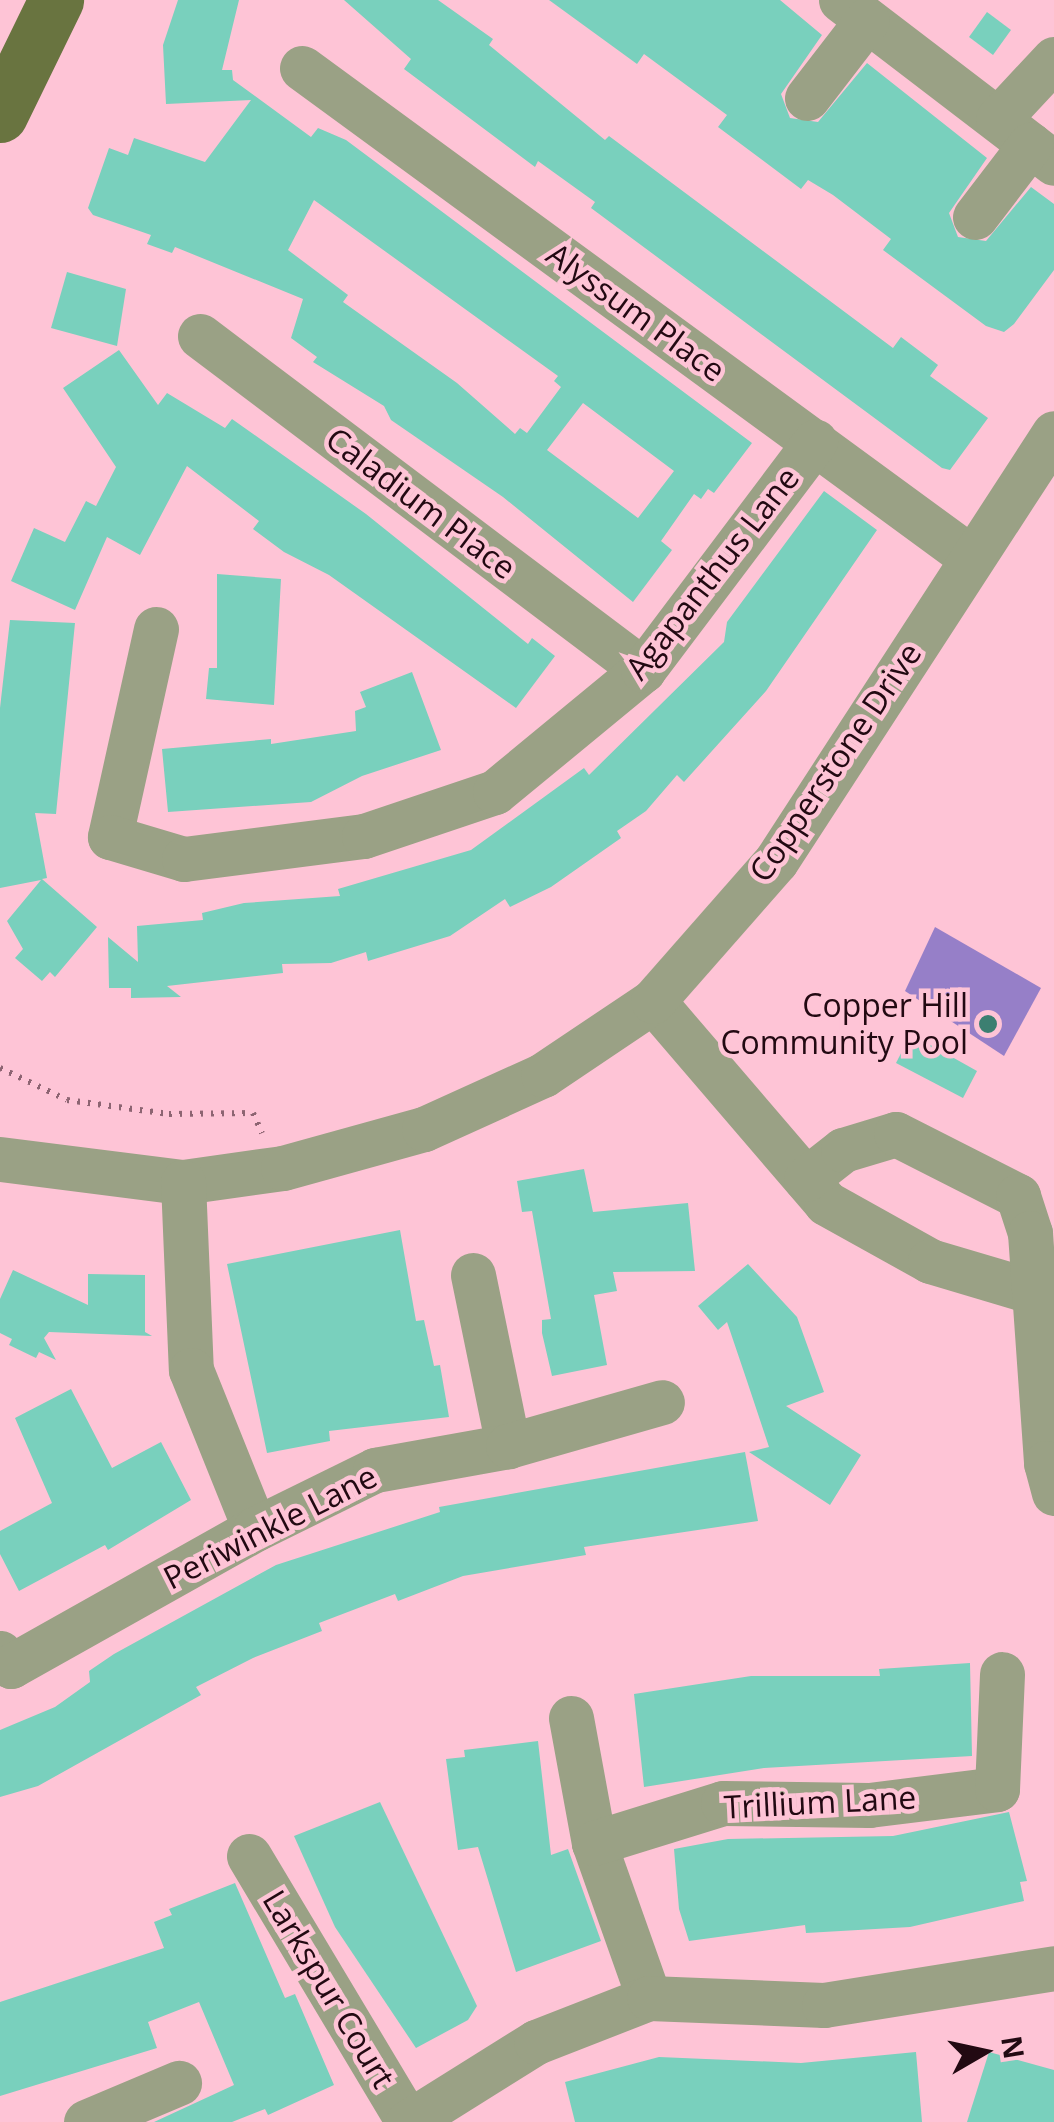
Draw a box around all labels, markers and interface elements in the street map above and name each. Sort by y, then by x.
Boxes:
street label: Alyssum Place [539,235,733,389]
street label: Caladium Place [319,419,523,587]
street label: Agapanthus Lane [617,459,807,687]
street label: Copperstone Drive [741,635,929,889]
place label: Copper Hill Community Pool [720,987,968,1062]
marker: Copper Hill Community Pool [977,1013,999,1035]
street label: Periwinkle Lane [157,1457,383,1597]
street label: Trillium Lane [723,1778,917,1826]
street label: Larkspur Court [255,1883,403,2095]
north arrow [934,2002,1034,2102]
text: N [993,2033,1034,2062]

